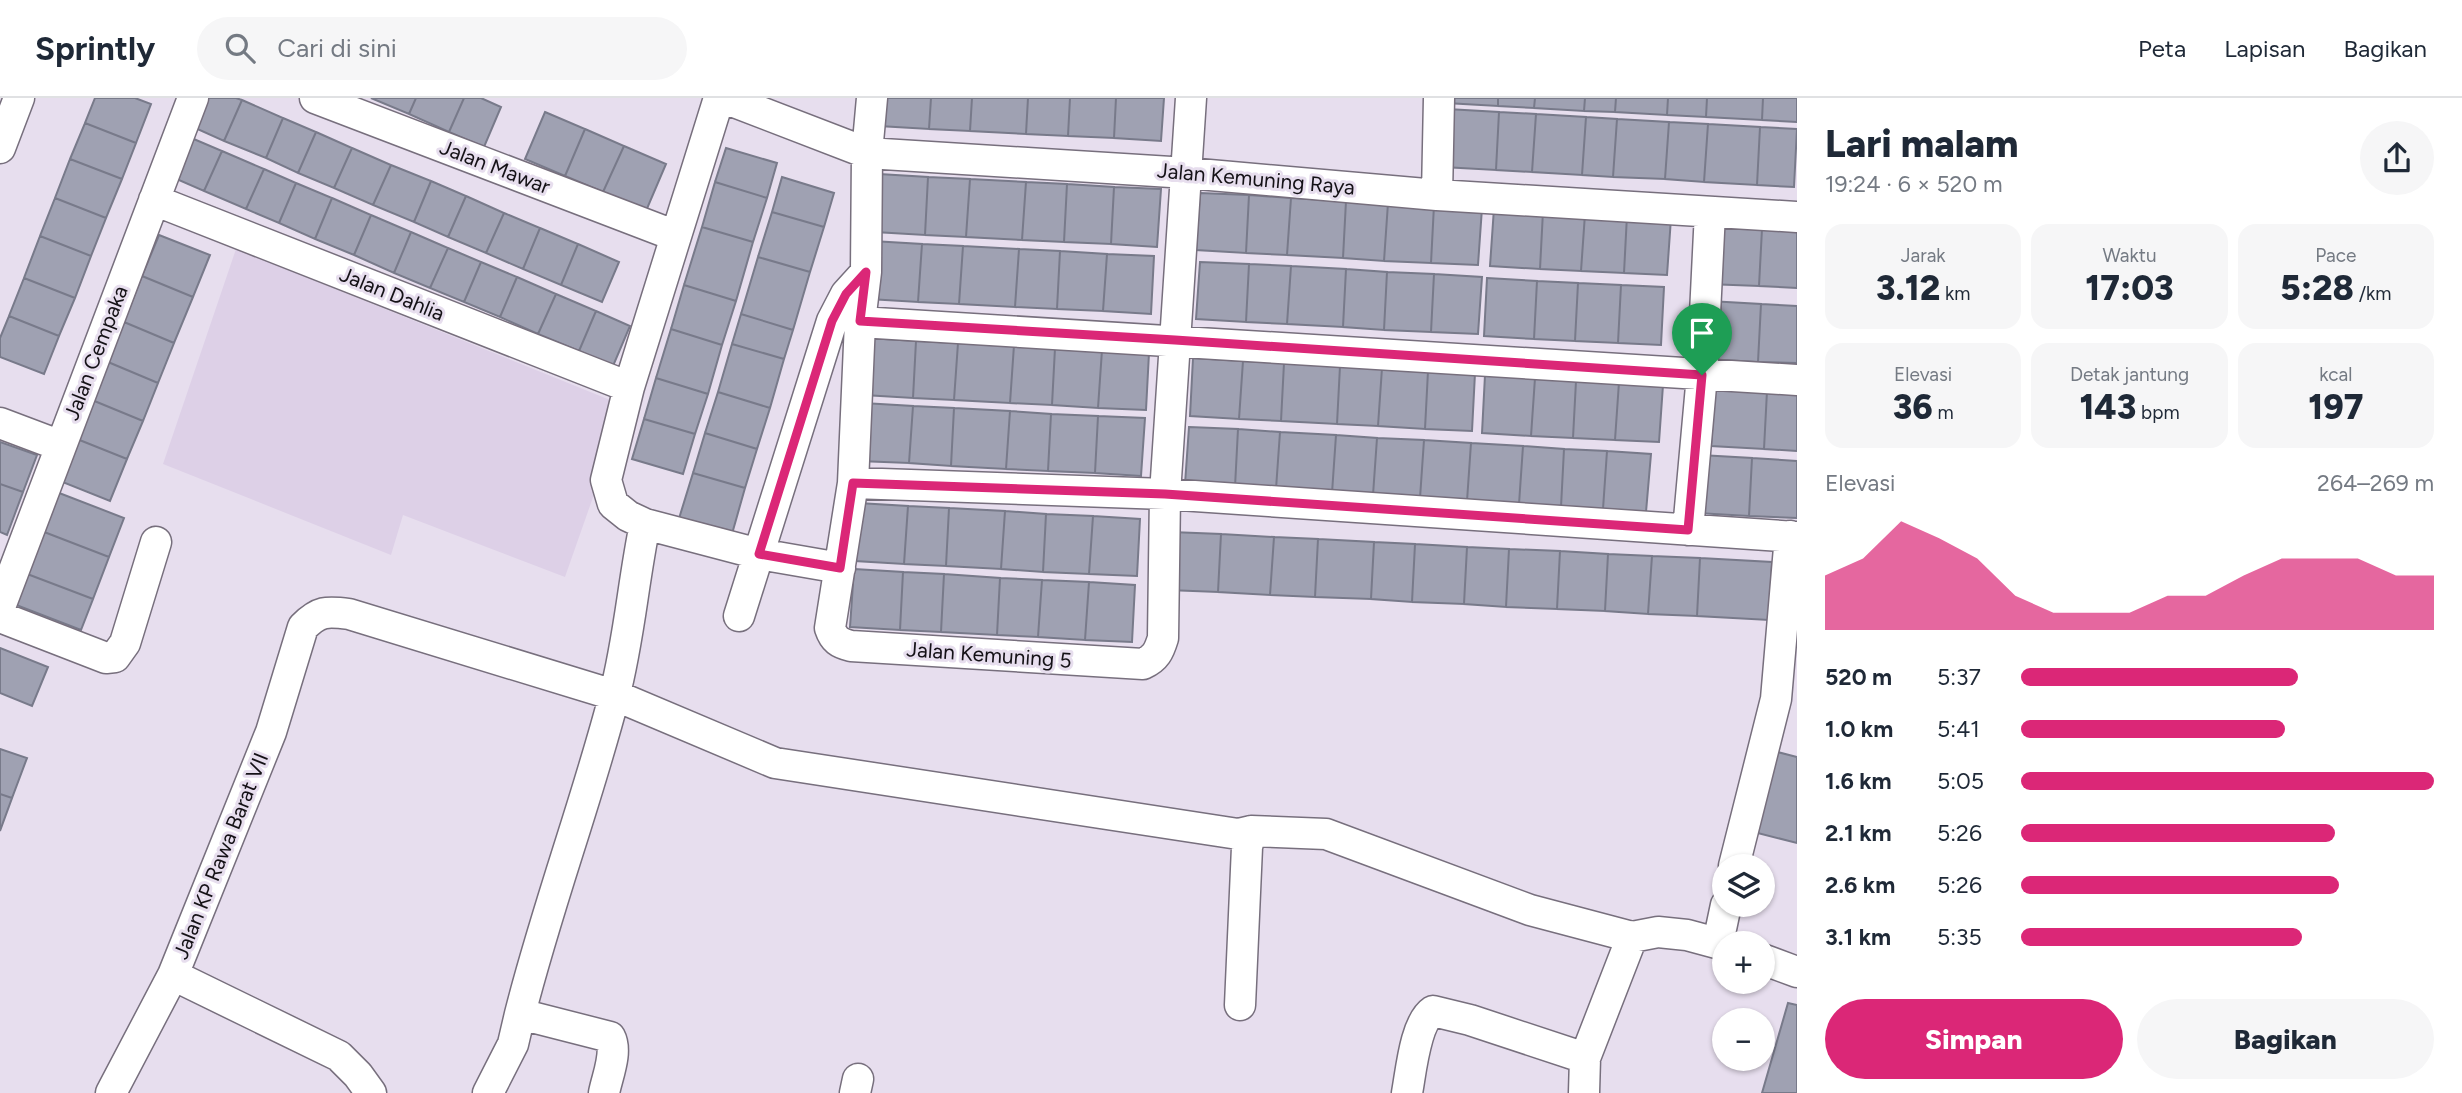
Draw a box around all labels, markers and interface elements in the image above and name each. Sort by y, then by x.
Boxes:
search box [197,17,687,80]
text: Sprintly [35,29,155,68]
icon: search [221,29,259,67]
text: Cari di sini [277,32,397,64]
text: Peta [2138,34,2186,63]
text: Lapisan [2224,34,2305,63]
text: Bagikan [2343,34,2427,63]
text: Lari malam [1825,121,2019,167]
button: share [2360,121,2434,195]
street label: Jalan Mawar [437,134,554,199]
street label: Jalan Kemuning Raya [1156,157,1356,200]
text: 19:24 · 6 × 520 m [1825,170,2002,198]
text: Jarak [1901,244,1946,267]
text: Waktu [2102,244,2157,267]
text: Pace [2315,244,2356,267]
street label: Jalan Dahlia [336,261,448,326]
text: 3.12 [1876,267,1940,309]
text: 17:03 [2085,267,2174,309]
text: 5:28 [2280,267,2354,309]
street label: Jalan Cempaka [58,282,133,424]
text: km [1940,282,1970,305]
text: /km [2354,282,2391,305]
pin [1672,303,1732,375]
icon: arrive [1683,314,1721,352]
text: Elevasi [1894,363,1952,386]
text: Detak jantung [2070,363,2189,386]
text: kcal [2319,363,2352,386]
text: 36 [1893,386,1933,428]
text: 143 [2079,386,2136,428]
text: 197 [2308,386,2363,428]
text: m [1933,401,1954,424]
text: bpm [2136,401,2180,424]
text: Elevasi [1825,469,1895,497]
text: 264–269 m [2317,469,2434,497]
street label: Jalan Kemuning 5 [906,636,1072,673]
text: 520 m [1825,663,1892,691]
text: 5:37 [1937,663,1981,691]
text: 1.0 km [1825,715,1893,743]
text: 5:41 [1937,715,1980,743]
street label: Jalan KP Rawa Barat VII [168,749,273,963]
text: 1.6 km [1825,767,1892,795]
text: 5:05 [1937,767,1984,795]
text: 2.1 km [1825,819,1892,847]
text: 5:26 [1937,819,1982,847]
map controls [1712,854,1775,1071]
button: layers [1712,854,1775,917]
text: 2.6 km [1825,871,1895,899]
text: 5:26 [1937,871,1982,899]
text: 3.1 km [1825,923,1891,951]
text: 5:35 [1937,923,1982,951]
button: + [1712,931,1775,994]
button: Simpan [1825,999,2123,1079]
button: Bagikan [2137,999,2434,1079]
button: − [1712,1008,1775,1071]

